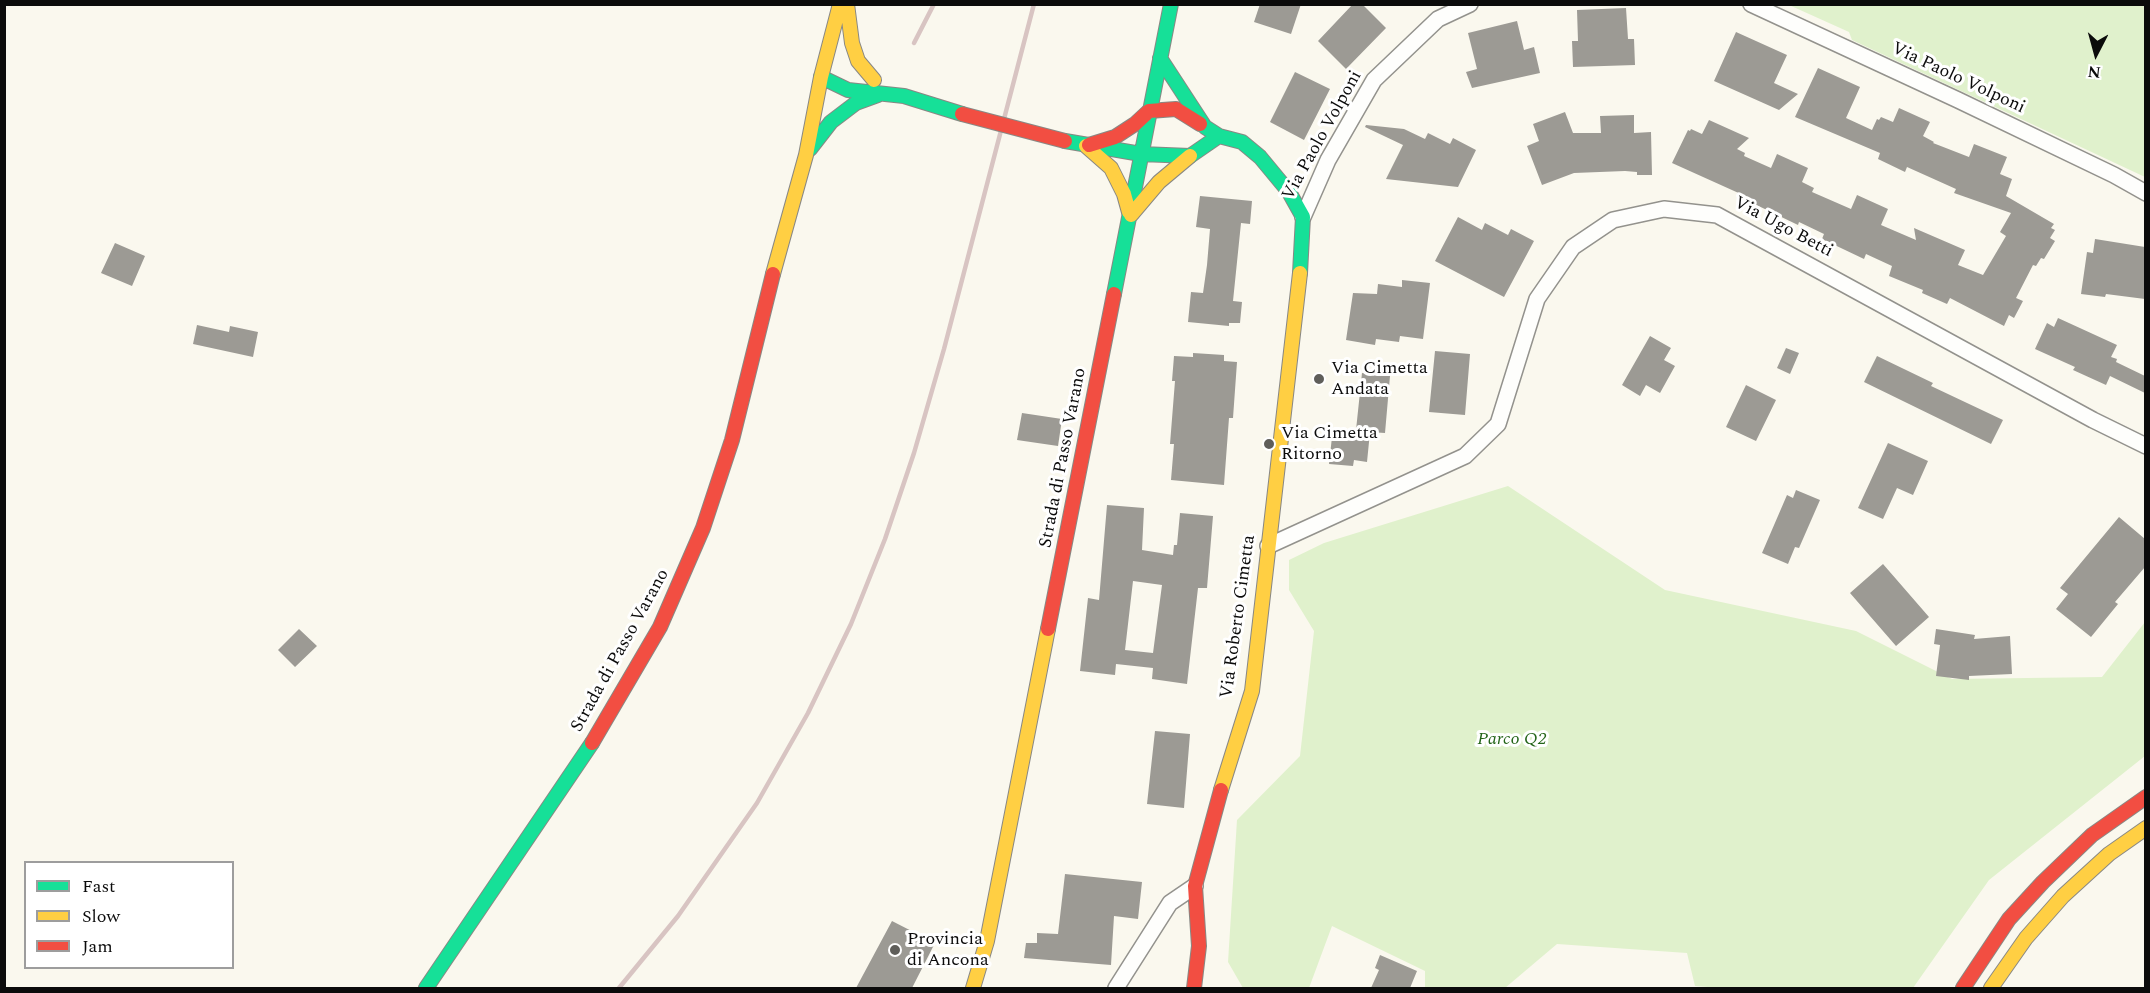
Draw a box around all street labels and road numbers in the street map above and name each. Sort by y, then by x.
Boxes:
street label: Via Paolo Volponi [1888,39,2028,119]
street label: Via Paolo Volponi [1278,67,1368,205]
street label: Via Ugo Betti [1730,193,1836,263]
street label: Strada di Passo Varano [1036,366,1092,550]
street label: Via Roberto Cimetta [1217,534,1261,700]
street label: Strada di Passo Varano [567,566,675,736]

